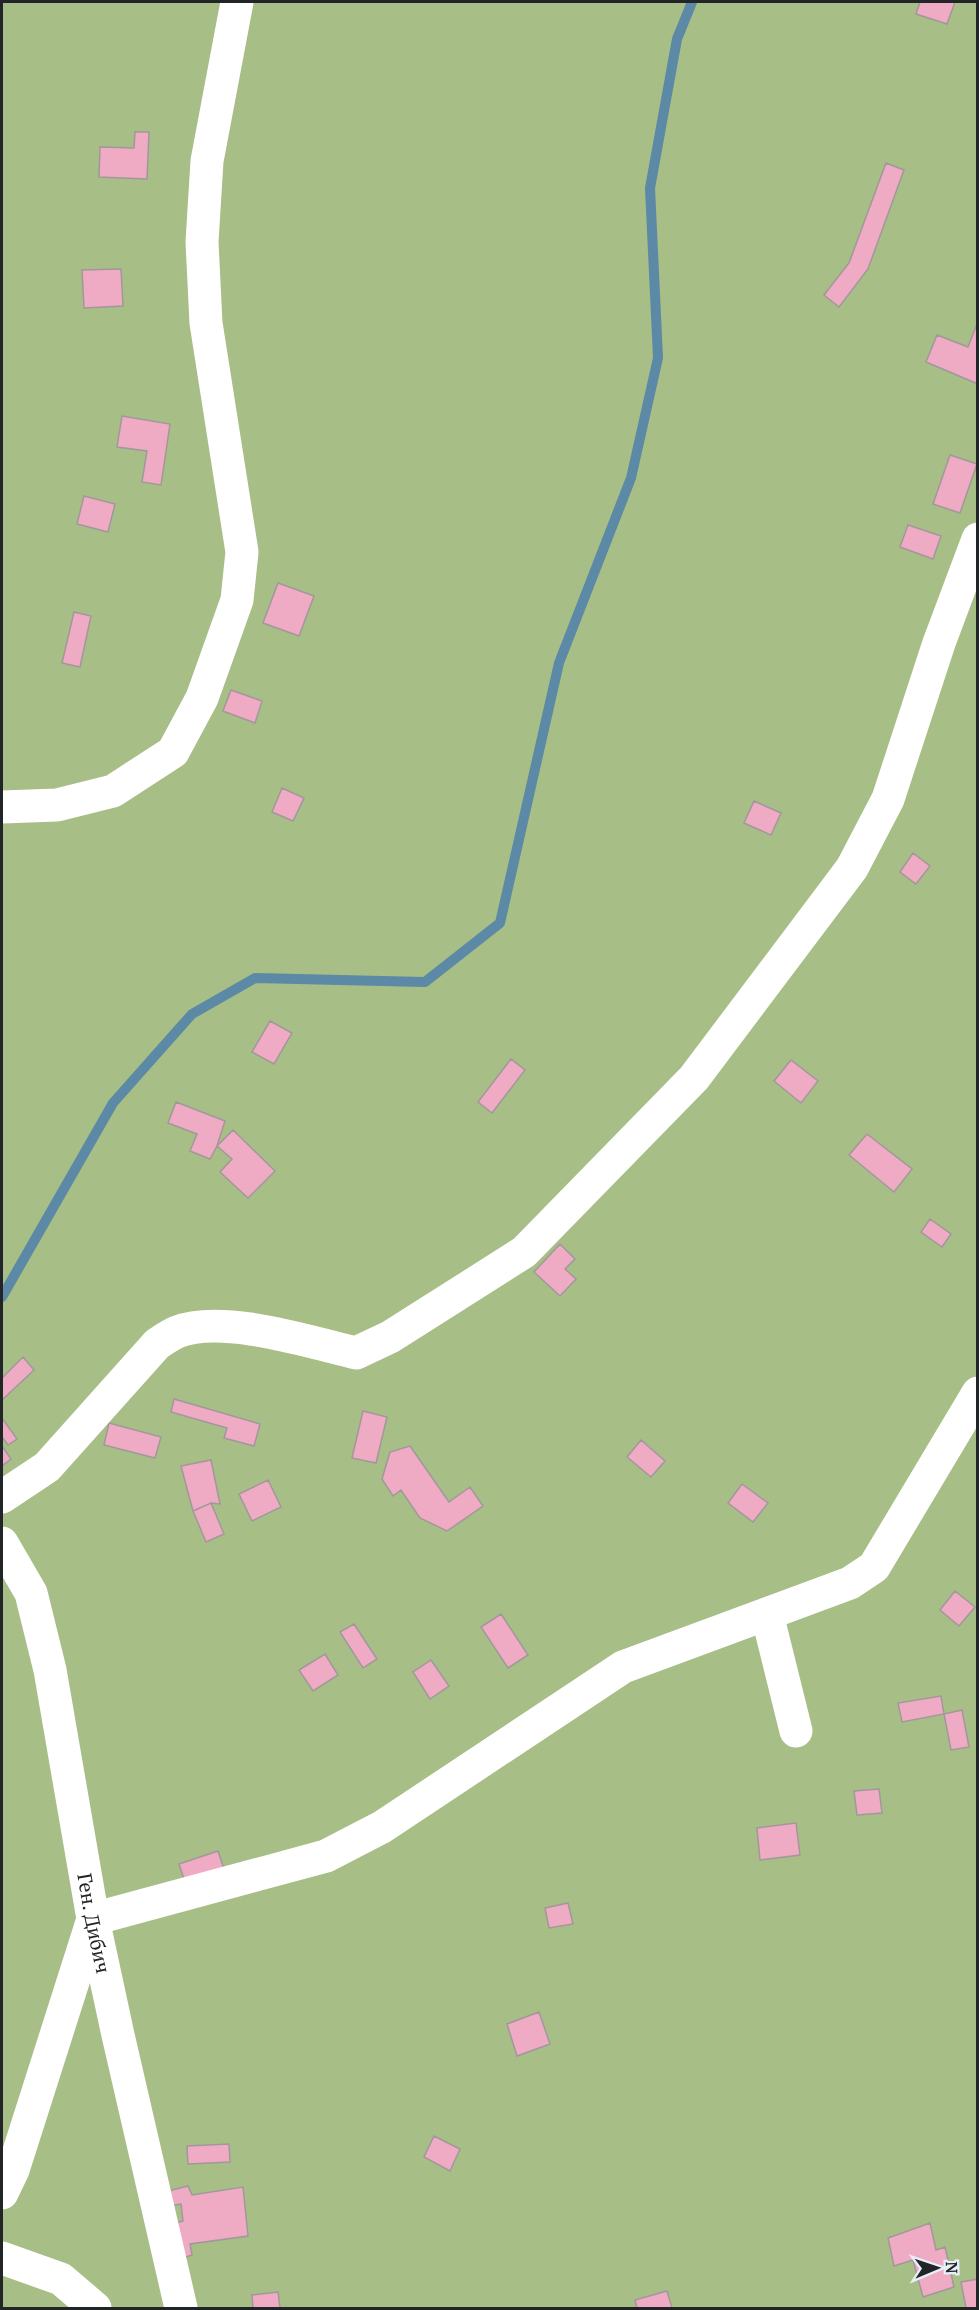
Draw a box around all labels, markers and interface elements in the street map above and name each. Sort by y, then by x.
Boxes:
street label: Ген. Дибич [72,1871,118,1975]
north arrow [907,2238,967,2298]
text: N [941,2261,963,2274]

